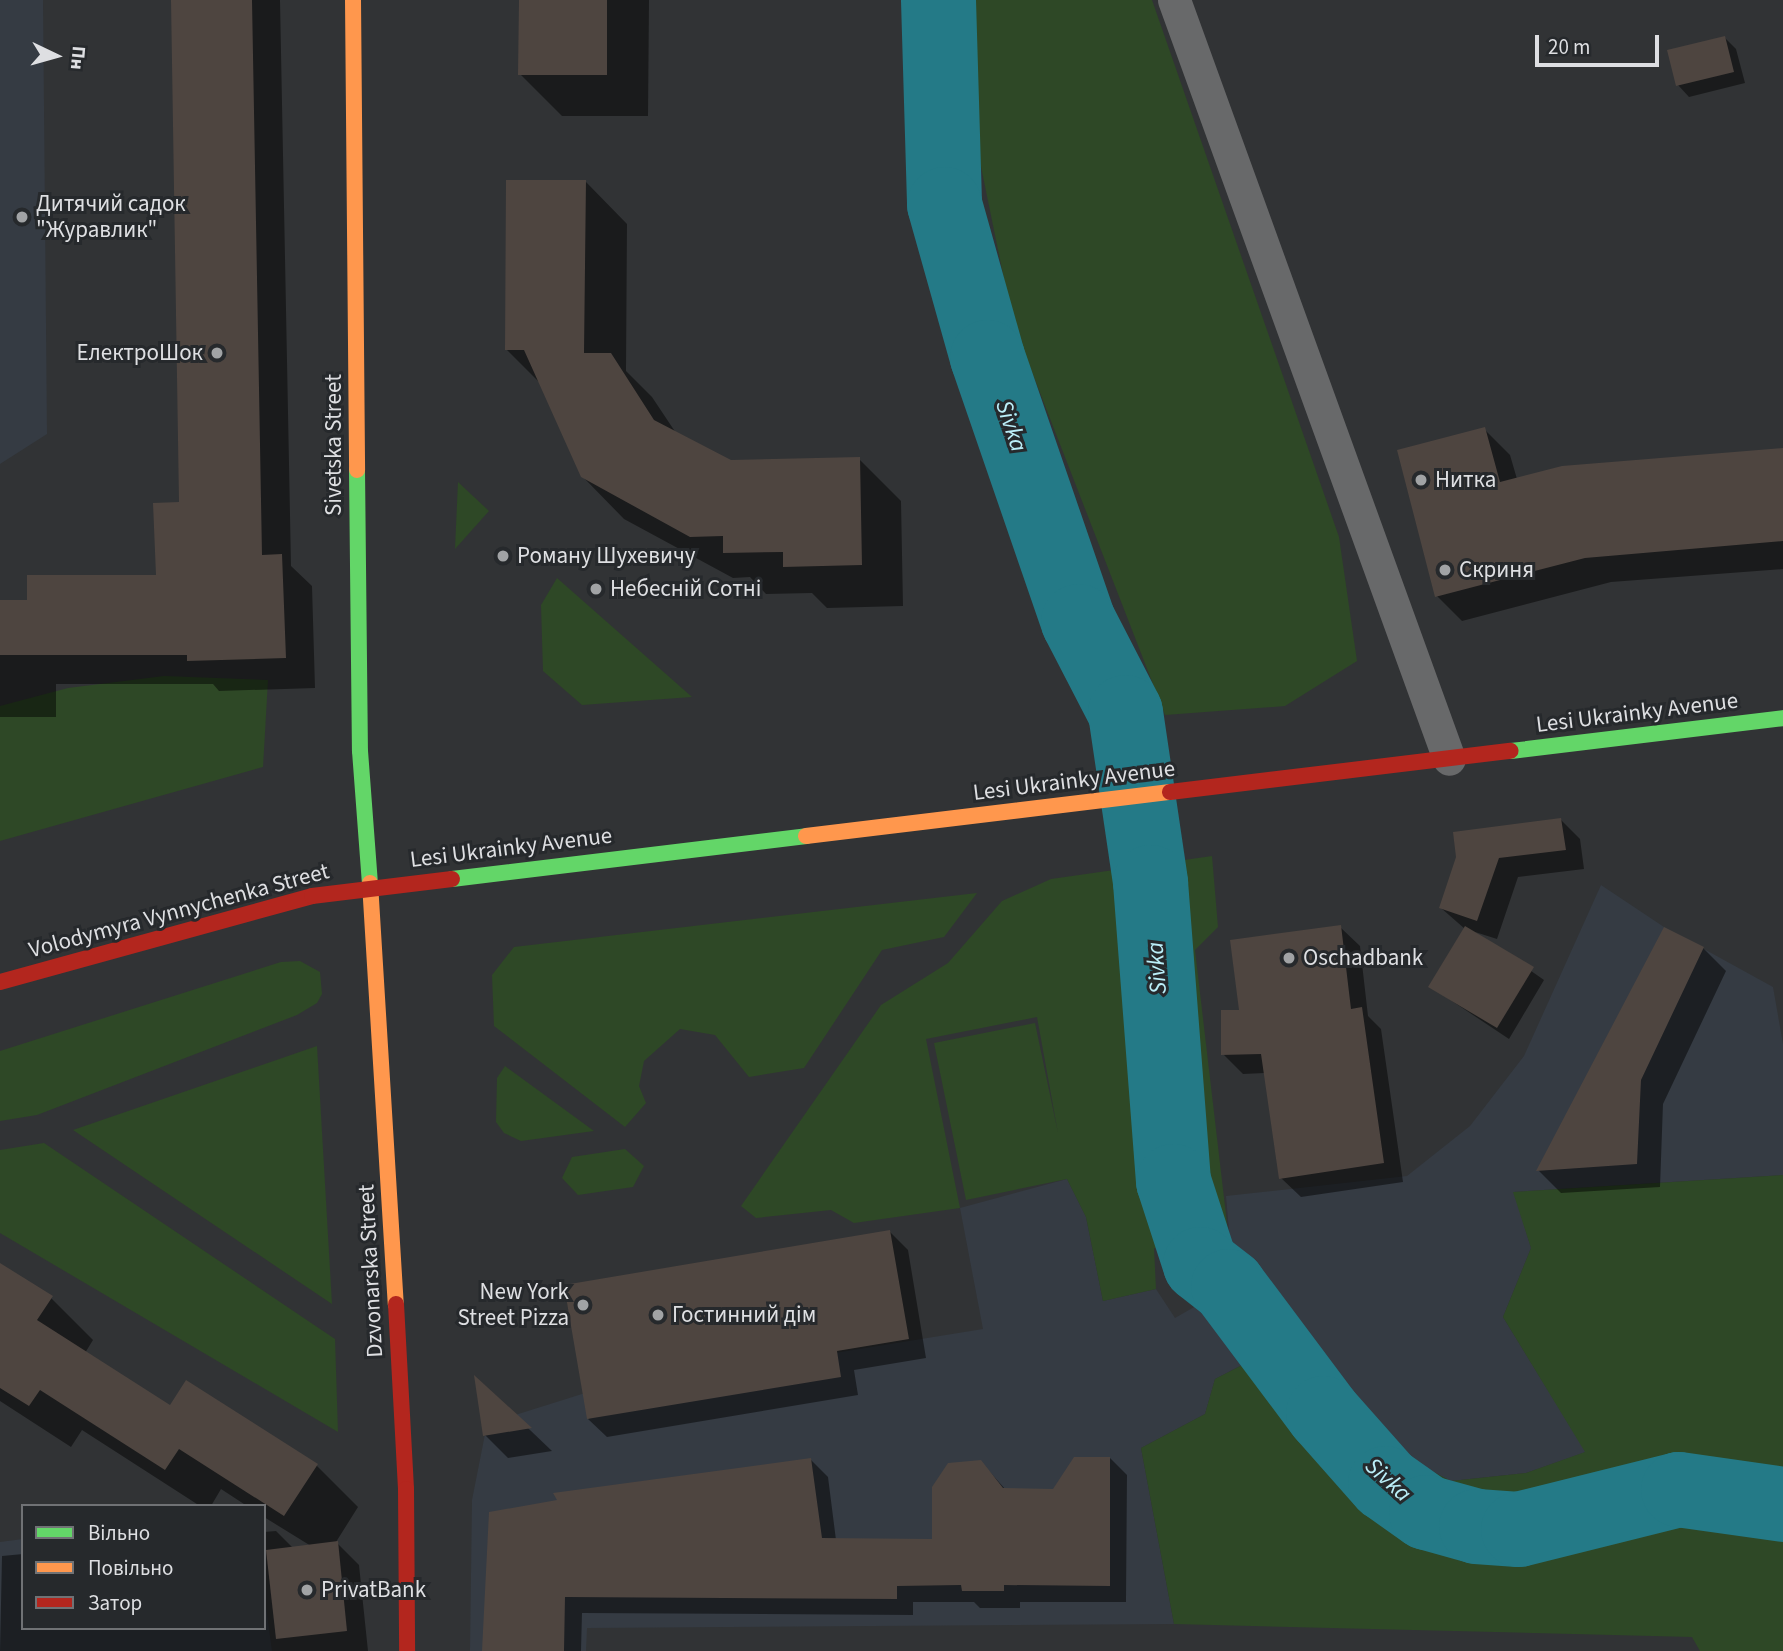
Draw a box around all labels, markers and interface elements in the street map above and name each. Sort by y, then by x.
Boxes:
north arrow [21,21,91,91]
scale bar [1538,21,1662,65]
text: 20 m [1548,32,1590,62]
text: Пн [63,45,92,71]
place label: Дитячий садок "Журавлик" [36,190,186,244]
marker: Дитячий садок "Журавлик" [14,209,30,225]
place label: ЕлектроШок [76,339,203,367]
marker: ЕлектроШок [209,345,225,361]
street label: Sivetska Street [320,374,348,516]
water label: Sivka [989,397,1033,455]
place label: Нитка [1435,466,1496,494]
marker: Нитка [1413,472,1429,488]
place label: Роману Шухевичу [517,542,695,570]
marker: Роману Шухевичу [495,548,511,564]
place label: Скриня [1459,556,1534,584]
marker: Скриня [1437,562,1453,578]
place label: Небесній Сотні [610,575,761,603]
marker: Небесній Сотні [588,581,604,597]
street label: Lesi Ukrainky Avenue [1534,687,1740,739]
street label: Lesi Ukrainky Avenue [971,755,1177,807]
street label: Lesi Ukrainky Avenue [408,822,614,874]
street label: Volodymyra Vynnychenka Street [26,858,332,964]
water label: Sivka [1141,941,1173,995]
place label: Oschadbank [1303,944,1423,972]
marker: Oschadbank [1281,950,1297,966]
street label: Dzvonarska Street [353,1184,389,1358]
place label: New York Street Pizza [457,1278,569,1332]
marker: New York Street Pizza [575,1297,591,1313]
place label: Гостинний дім [672,1301,816,1329]
marker: Гостинний дім [650,1307,666,1323]
water label: Sivka [1359,1452,1417,1508]
legend [21,1504,266,1630]
text: Вільно [88,1518,150,1548]
text: Повільно [88,1553,173,1583]
place label: PrivatBank [321,1576,426,1604]
marker: PrivatBank [299,1582,315,1598]
text: Затор [88,1588,142,1618]

